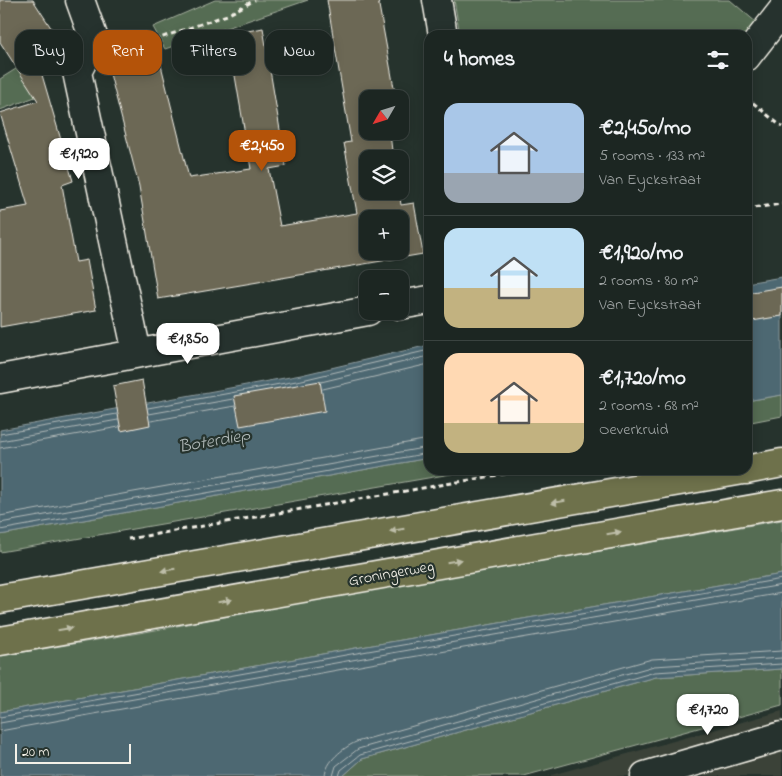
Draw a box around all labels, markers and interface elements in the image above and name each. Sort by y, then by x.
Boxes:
chip: Buy [15,30,83,75]
chip: Rent [93,30,162,75]
chip: Filters [172,30,255,75]
chip: New [265,30,333,75]
text: 4 homes [444,45,515,75]
icon: filters [704,46,732,74]
north arrow [359,90,409,140]
map controls [359,90,409,320]
text: €2,450/mo [599,114,691,144]
icon: home [484,123,544,183]
pin: €2,450 [221,130,303,172]
text: €2,450 [240,134,284,158]
pin: €1,920 [38,138,120,180]
text: €1,920 [60,142,98,166]
text: 5 rooms · 133 m² [599,144,705,168]
button: layers [359,150,409,200]
text: Van Eyckstraat [599,168,701,192]
button: + [359,210,409,260]
text: €1,920/mo [599,239,683,269]
icon: home [484,248,544,308]
text: 2 rooms · 80 m² [599,269,699,293]
button: − [359,270,409,320]
text: Van Eyckstraat [599,293,701,317]
pin: €1,850 [147,322,229,365]
text: €1,850 [167,327,209,351]
text: €1,720/mo [599,364,686,394]
icon: home [484,373,544,433]
text: 2 rooms · 68 m² [599,394,699,418]
text: Oeverkruid [599,418,668,442]
water label: Boterdiep [176,423,253,461]
one-way arrow [549,499,565,507]
one-way arrow [389,527,405,535]
one-way arrow [607,529,623,537]
street label: Groningerweg [347,555,436,593]
one-way arrow [447,557,463,565]
one-way arrow [160,566,176,574]
one-way arrow [218,597,234,605]
one-way arrow [58,625,74,633]
pin: €1,720 [667,694,749,736]
text: €1,720 [688,698,728,722]
scale bar [15,741,131,764]
text: 20 m [22,742,49,763]

